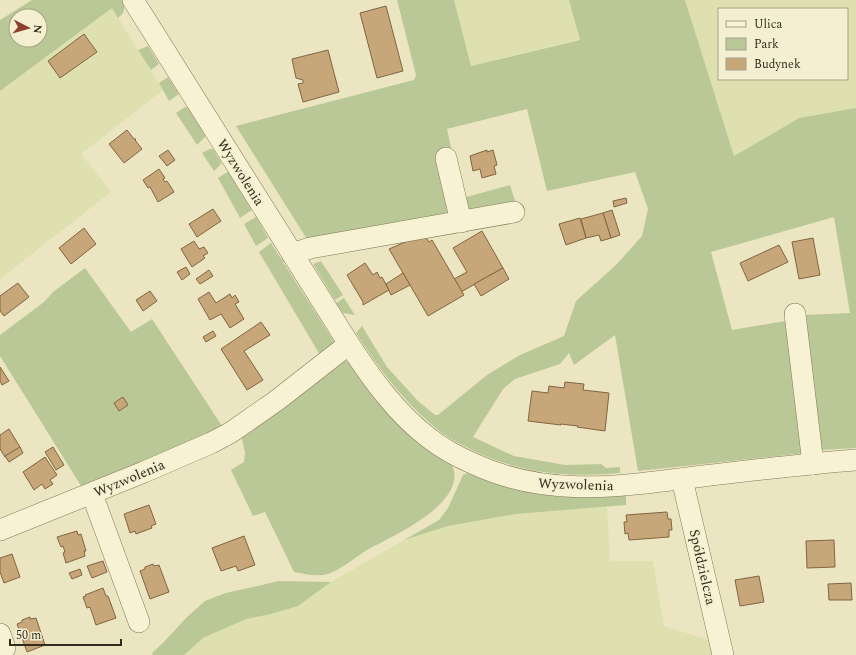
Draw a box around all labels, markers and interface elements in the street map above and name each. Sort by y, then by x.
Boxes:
north arrow [8,8,48,48]
legend [718,8,848,80]
text: Ulica [754,15,783,34]
text: N [29,24,46,34]
text: Park [754,35,779,54]
text: Budynek [754,55,801,74]
street label: Wyzwolenia [212,135,270,210]
street label: Wyzwolenia [90,454,168,503]
street label: Wyzwolenia [538,473,614,496]
street label: Spółdzielcza [684,527,721,607]
scale bar [10,621,121,647]
text: 50 m [16,626,41,645]

